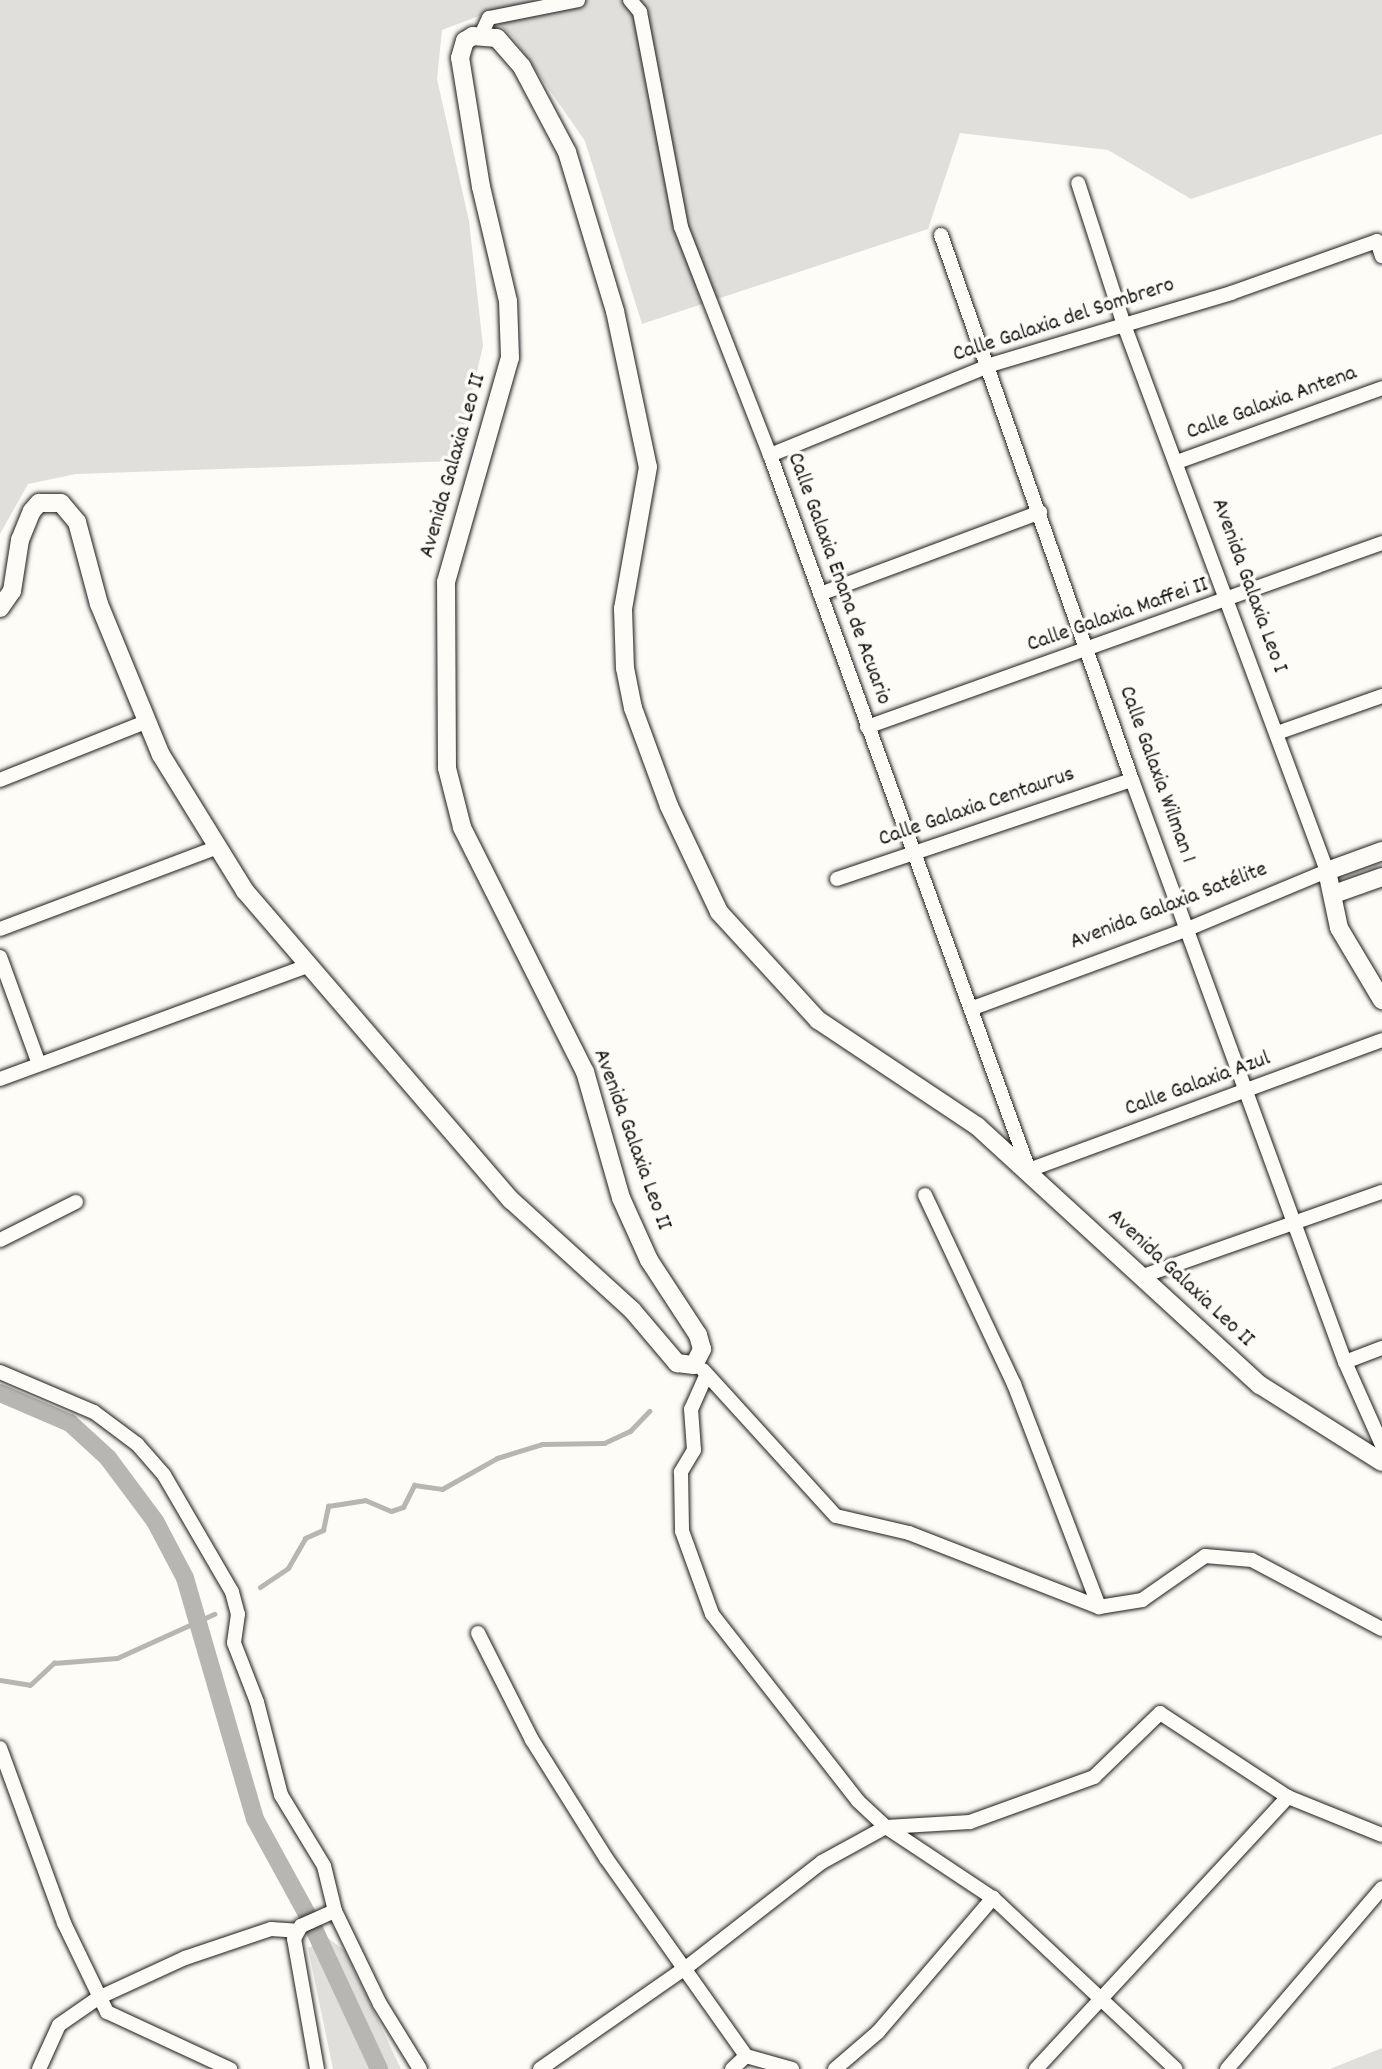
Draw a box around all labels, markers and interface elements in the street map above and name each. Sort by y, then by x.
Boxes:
street label: Calle Galaxia del Sombrero [950,272,1178,370]
street label: Calle Galaxia Antena [1183,360,1361,448]
street label: Avenida Galaxia Leo II [414,371,494,561]
street label: Calle Galaxia Enana de Acuario [780,449,896,709]
street label: Avenida Galaxia Leo I [1204,495,1292,677]
street label: Calle Galaxia Maffei II [1024,572,1212,660]
street label: Calle Galaxia Wilman 1 [1111,683,1201,867]
street label: Calle Galaxia Centaurus [875,762,1079,854]
street label: Avenida Galaxia Satélite [1066,857,1272,957]
street label: Avenida Galaxia Leo II [585,1046,677,1234]
street label: Calle Galaxia Azul [1122,1046,1274,1124]
street label: Avenida Galaxia Leo II [1101,1204,1259,1354]

